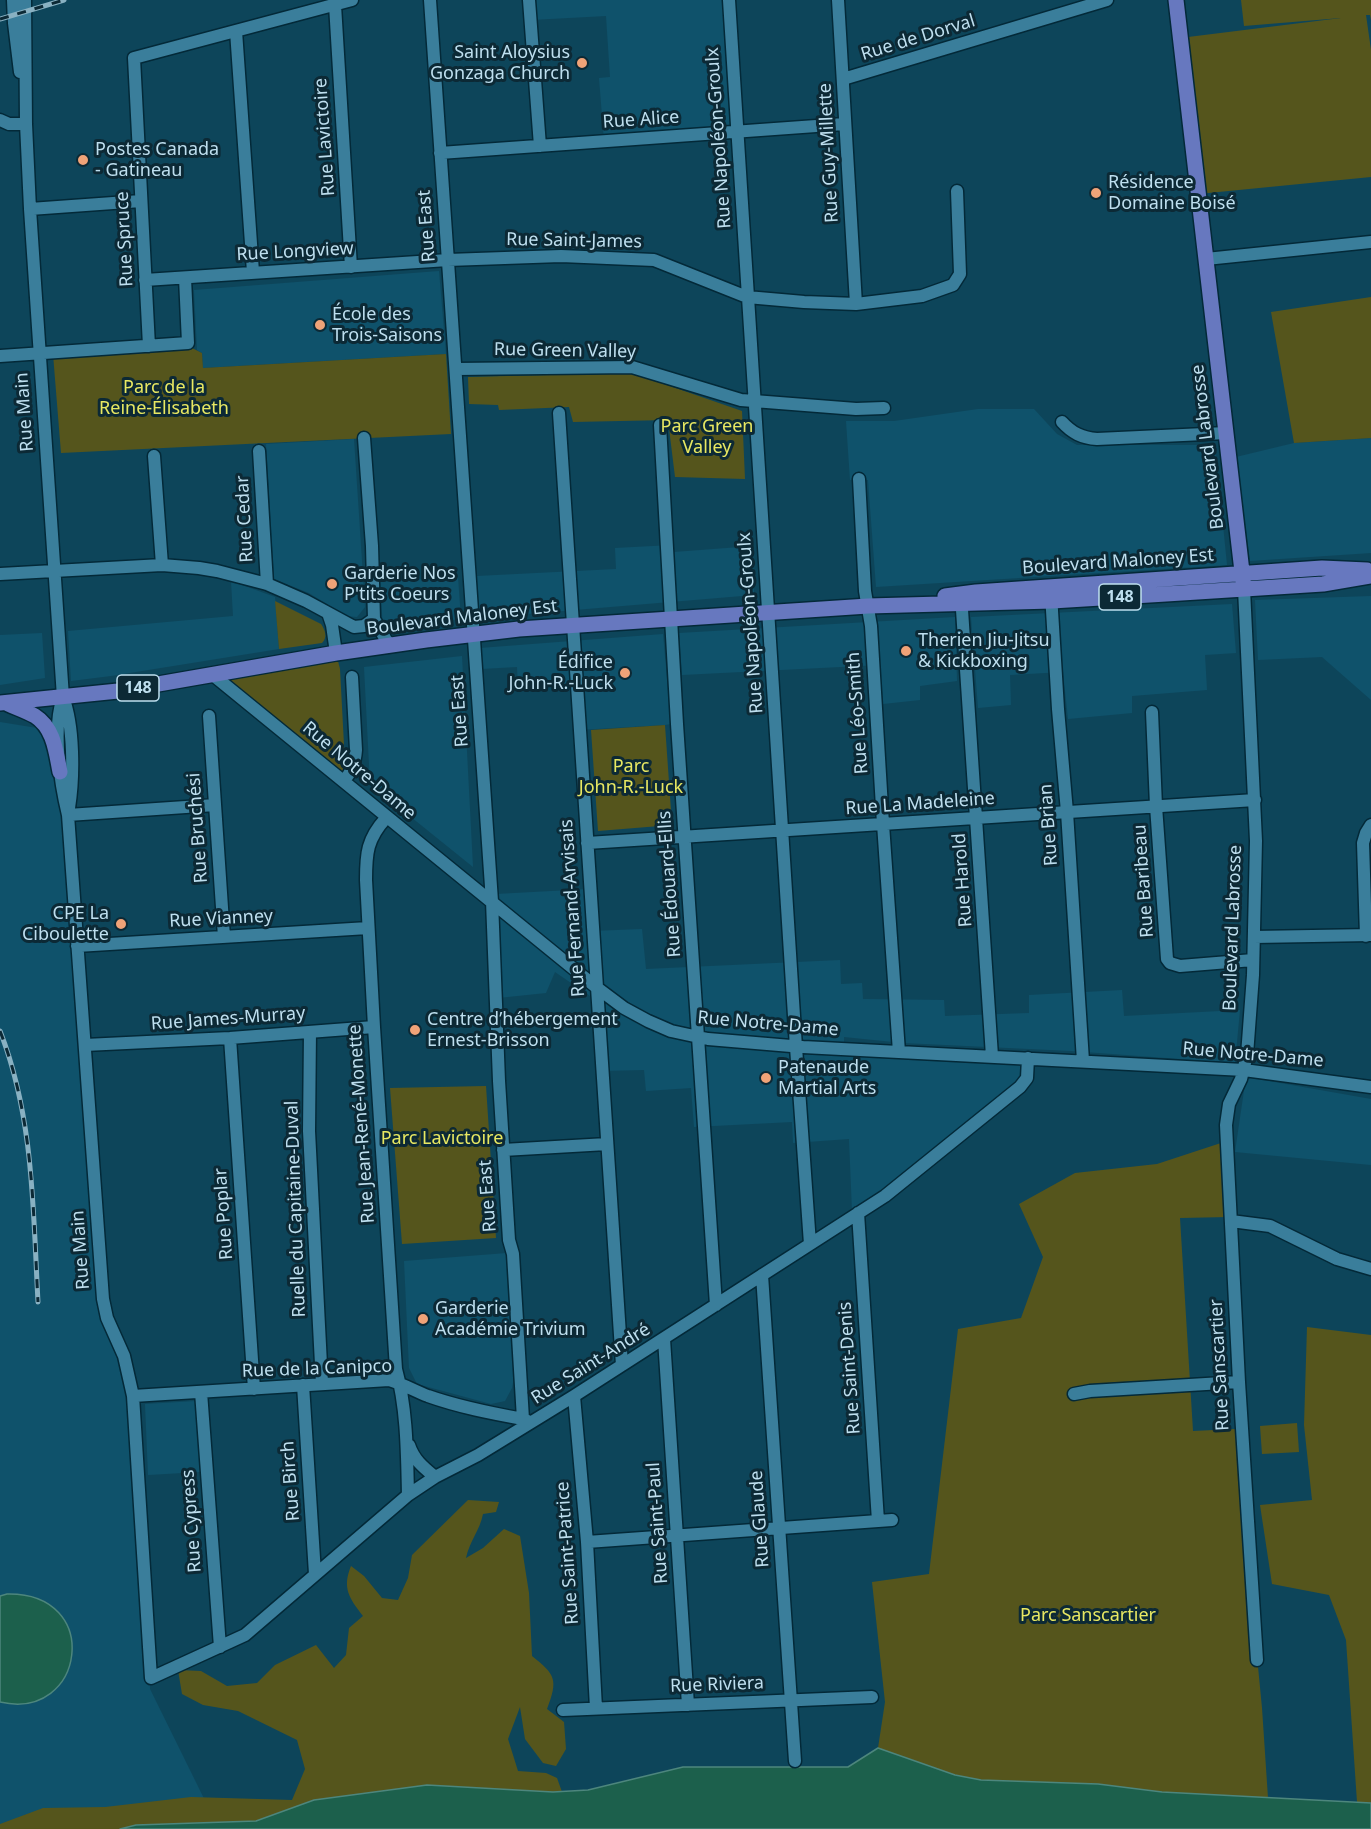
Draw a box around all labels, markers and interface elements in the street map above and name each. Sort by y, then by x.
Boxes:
street label: Rue de Dorval [858,10,978,66]
place label: Saint Aloysius Gonzaga Church [430,42,570,84]
street label: Rue Napoléon-Groulx [702,47,736,229]
marker: Saint Aloysius Gonzaga Church [575,56,589,70]
street label: Rue Lavictoire [310,77,340,197]
street label: Rue Guy-Millette [815,83,843,223]
street label: Rue Alice [602,107,680,133]
place label: Postes Canada - Gatineau [95,139,219,182]
marker: Postes Canada - Gatineau [76,153,90,167]
place label: Résidence Domaine Boisé [1108,172,1236,214]
marker: Résidence Domaine Boisé [1089,186,1103,200]
street label: Rue East [414,189,440,263]
street label: Rue Spruce [112,191,138,287]
street label: Rue Saint-James [506,229,642,253]
street label: Rue Longview [236,238,354,266]
place label: École des Trois-Saisons [332,304,442,346]
marker: École des Trois-Saisons [313,318,327,332]
street label: Rue Green Valley [494,339,636,363]
street label: Boulevard Labrosse [1187,363,1229,531]
street label: Rue Main [11,372,39,452]
park label: Parc de la Reine-Élisabeth [99,377,229,420]
park label: Parc Green Valley [661,416,753,458]
street label: Rue Cedar [232,475,258,563]
street label: Rue Napoléon-Groulx [734,532,768,714]
street label: Boulevard Maloney Est [1021,545,1215,579]
place label: Garderie Nos P'tits Coeurs [344,563,456,606]
marker: Garderie Nos P'tits Coeurs [325,577,339,591]
road number: 148 [1099,584,1141,610]
street label: Boulevard Maloney Est [365,596,559,640]
place label: Therien Jiu-Jitsu & Kickboxing [918,630,1050,672]
marker: Therien Jiu-Jitsu & Kickboxing [899,644,913,658]
street label: Rue Léo-Smith [843,651,873,775]
place label: Édifice John-R.-Luck [509,652,613,694]
marker: Édifice John-R.-Luck [618,666,632,680]
street label: Rue East [447,674,473,748]
road number: 148 [117,675,159,701]
street label: Rue Notre-Dame [298,717,420,825]
park label: Parc John-R.-Luck [579,756,683,798]
street label: Rue Bruchési [183,772,213,884]
street label: Rue Brian [1035,783,1063,867]
street label: Rue La Madeleine [845,788,995,820]
street label: Rue Édouard-Ellis [654,810,686,958]
street label: Rue Fernand-Arvisais [556,818,590,998]
street label: Rue Baribeau [1129,824,1159,938]
street label: Rue Harold [949,832,977,928]
street label: Boulevard Labrosse [1219,845,1247,1011]
place label: CPE La Ciboulette [22,903,109,946]
street label: Rue Vianney [169,905,273,933]
marker: CPE La Ciboulette [114,917,128,931]
street label: Rue James-Murray [150,1003,306,1035]
street label: Rue Notre-Dame [697,1007,839,1041]
place label: Centre d’hébergement Ernest-Brisson [427,1009,618,1052]
marker: Centre d’hébergement Ernest-Brisson [408,1023,422,1037]
street label: Rue Jean-René-Monette [344,1024,380,1224]
street label: Rue Notre-Dame [1182,1038,1324,1072]
place label: Patenaude Martial Arts [778,1057,876,1100]
marker: Patenaude Martial Arts [759,1071,773,1085]
street label: Ruelle du Capitaine-Duval [281,1100,311,1318]
park label: Parc Lavictoire [381,1128,503,1150]
street label: Rue East [475,1159,501,1233]
street label: Rue Poplar [210,1167,238,1261]
street label: Rue Main [67,1210,95,1290]
place label: Garderie Académie Trivium [435,1298,586,1340]
street label: Rue Sanscartier [1206,1299,1234,1431]
street label: Rue Saint-Denis [835,1301,865,1435]
marker: Garderie Académie Trivium [416,1312,430,1326]
street label: Rue Saint-André [528,1319,654,1409]
street label: Rue de la Canipco [242,1356,392,1382]
street label: Rue Birch [277,1440,305,1522]
street label: Rue Saint-Paul [643,1461,673,1585]
street label: Rue Cypress [178,1469,206,1573]
street label: Rue Glaude [746,1470,774,1568]
street label: Rue Saint-Patrice [552,1481,584,1625]
park label: Parc Sanscartier [1020,1605,1156,1627]
street label: Rue Riviera [670,1673,764,1697]

